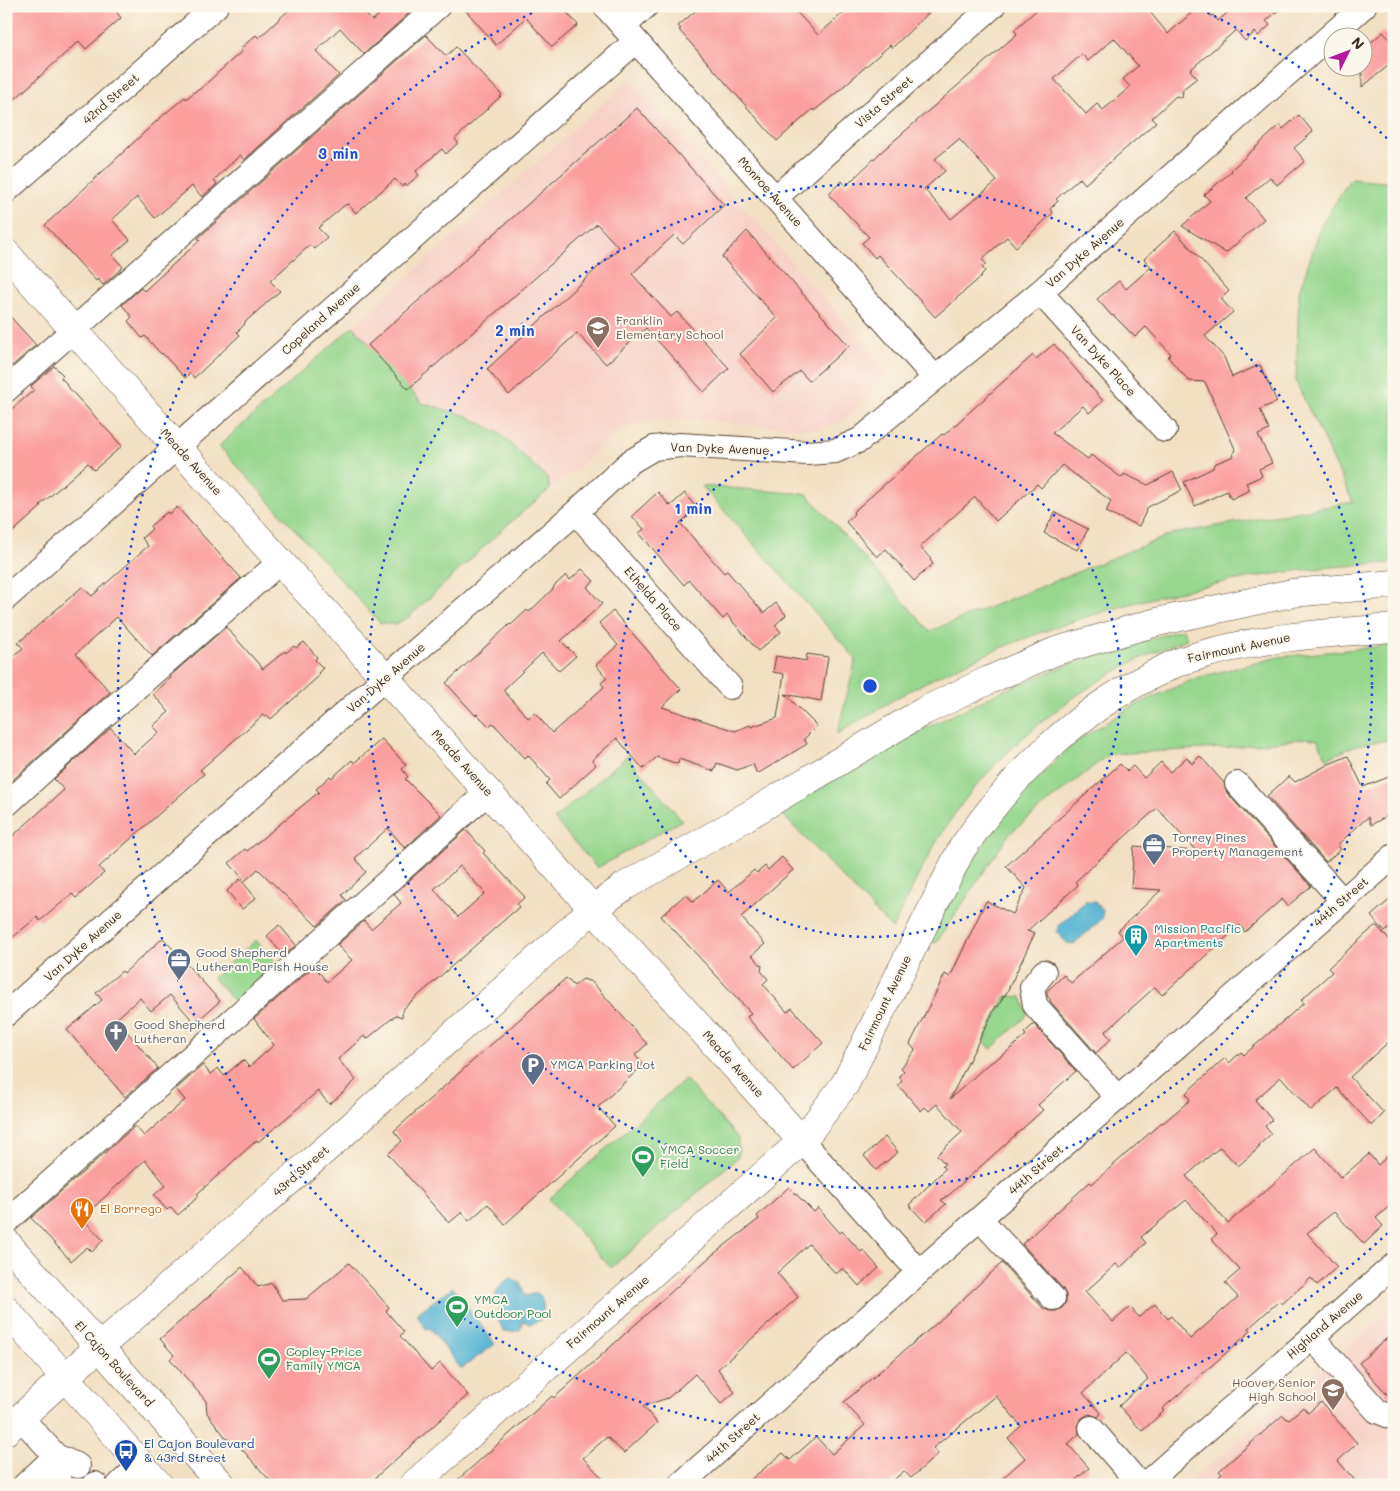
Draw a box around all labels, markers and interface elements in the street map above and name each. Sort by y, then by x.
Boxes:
north arrow [1322,28,1372,78]
text: N [1347,33,1369,53]
street label: 42nd Street [79,69,142,127]
street label: Vista Street [851,72,916,131]
text: 3 min [318,143,358,163]
street label: Monroe Avenue [735,153,807,230]
street label: Van Dyke Avenue [1042,214,1127,291]
street label: Copeland Avenue [278,279,363,358]
place label: Franklin Elementary School [616,312,724,342]
school or university icon: Franklin Elementary School [585,315,611,349]
text: 2 min [495,320,535,340]
street label: Van Dyke Place [1068,321,1140,399]
street label: Meade Avenue [157,424,226,498]
street label: Van Dyke Avenue [670,438,770,458]
text: 1 min [674,498,712,518]
street label: Ethelda Place [621,563,686,634]
street label: Fairmount Avenue [1186,628,1292,666]
street label: Van Dyke Avenue [343,639,428,716]
centre of rings [861,677,879,695]
street label: Meade Avenue [428,725,497,799]
place label: Torrey Pines Property Management [1172,829,1303,859]
office icon: Torrey Pines Property Management [1141,832,1167,866]
street label: 44th Street [1309,873,1371,930]
street label: Van Dyke Avenue [40,906,125,984]
place label: Mission Pacific Apartments [1154,920,1241,950]
building icon: Mission Pacific Apartments [1123,923,1149,957]
place label: Good Shepherd Lutheran Parish House [196,944,329,974]
office icon: Good Shepherd Lutheran Parish House [166,947,192,981]
street label: Fairmount Avenue [854,952,914,1053]
place label: Good Shepherd Lutheran [134,1016,225,1046]
church icon: Good Shepherd Lutheran [103,1019,129,1053]
street label: Meade Avenue [699,1026,768,1100]
parking icon: YMCA Parking Lot [520,1052,546,1086]
place label: YMCA Parking Lot [550,1056,655,1072]
street label: 43rd Street [269,1141,332,1199]
place label: YMCA Soccer Field [660,1141,740,1171]
street label: 44th Street [1004,1141,1066,1198]
sports icon: YMCA Soccer Field [630,1144,656,1178]
restaurant icon: El Borrego [69,1196,95,1230]
place label: El Borrego [100,1200,162,1216]
street label: Fairmount Avenue [563,1271,652,1352]
street label: Highland Avenue [1283,1287,1366,1362]
place label: YMCA Outdoor Pool [474,1291,552,1321]
sports icon: YMCA Outdoor Pool [444,1294,470,1328]
street label: El Cajon Boulevard [72,1317,158,1410]
place label: Copley-Price Family YMCA [286,1343,362,1373]
sports icon: Copley-Price Family YMCA [256,1346,282,1380]
place label: Hoover Senior High School [1232,1374,1316,1404]
school or university icon: Hoover Senior High School [1320,1377,1346,1411]
street label: 44th Street [702,1408,763,1466]
place label: El Cajon Boulevard & 43rd Street [144,1435,255,1465]
bus stop icon: El Cajon Boulevard & 43rd Street [113,1438,139,1472]

